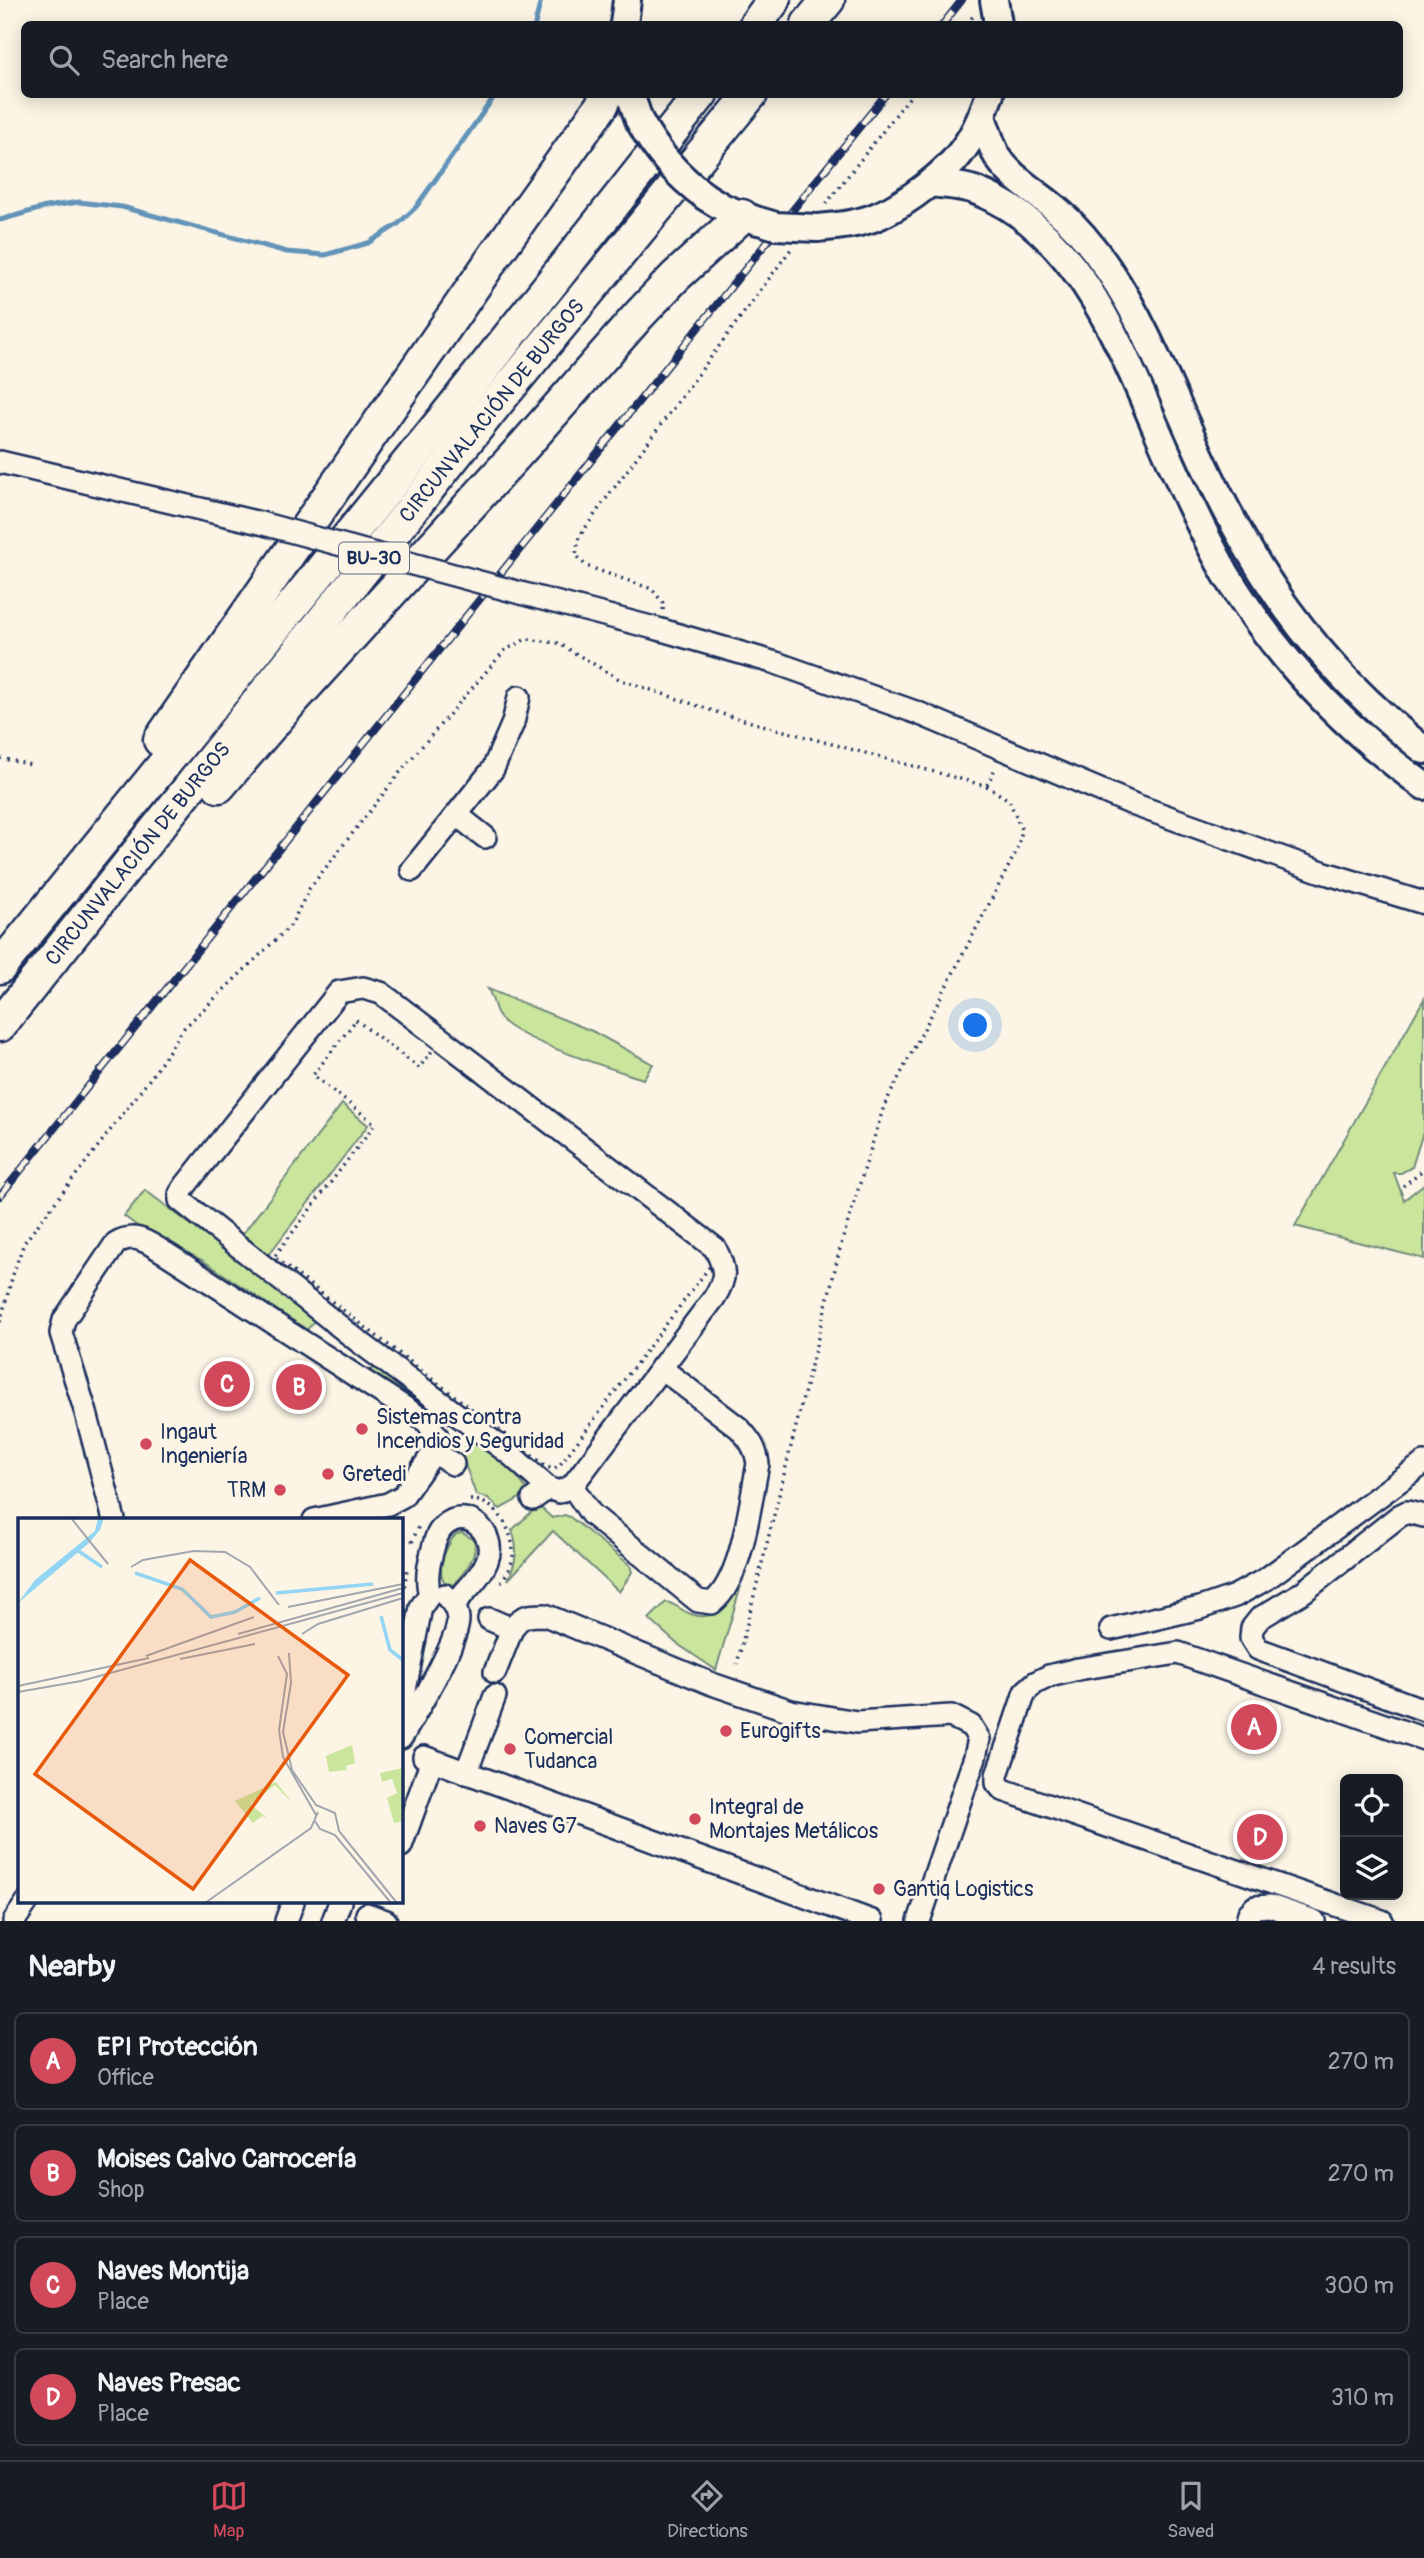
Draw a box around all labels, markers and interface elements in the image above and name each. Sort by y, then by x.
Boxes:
search box [21,21,1403,98]
icon: search [45,41,83,79]
text: Search here [101,44,228,76]
street label: CIRCUNVALACIÓN DE BURGOS [393,293,591,528]
road number: BU-30 [339,542,409,573]
street label: CIRCUNVALACIÓN DE BURGOS [39,736,237,971]
your location [958,1008,992,1042]
pin: C [204,1358,250,1410]
pin: B [276,1361,322,1413]
place label: Sistemas contra Incendios y Seguridad [376,1404,564,1455]
place label: Ingaut Ingeniería [160,1419,247,1470]
marker: Sistemas contra Incendios y Seguridad [354,1421,370,1437]
marker: Ingaut Ingeniería [138,1436,154,1452]
place label: Gretedi [342,1461,406,1488]
marker: Gretedi [320,1466,336,1482]
place label: TRM [227,1477,266,1504]
marker: TRM [272,1482,288,1498]
inset map [18,1518,402,1904]
pin: A [1231,1701,1277,1753]
place label: Eurogifts [740,1718,821,1745]
marker: Eurogifts [718,1723,734,1739]
place label: Comercial Tudanca [524,1724,613,1775]
marker: Comercial Tudanca [502,1741,518,1757]
map controls [1340,1774,1403,1900]
button: locate [1340,1774,1403,1837]
place label: Integral de Montajes Metálicos [709,1794,879,1845]
marker: Integral de Montajes Metálicos [687,1811,703,1827]
pin: D [1237,1811,1283,1863]
place label: Naves G7 [494,1813,577,1840]
marker: Naves G7 [472,1818,488,1834]
button: layers [1340,1837,1403,1900]
place label: Gantiq Logistics [893,1876,1034,1903]
marker: Gantiq Logistics [871,1881,887,1897]
text: Nearby [28,1948,115,1985]
text: 4 results [1312,1952,1396,1981]
text: EPI Protección [97,2031,258,2063]
text: A [46,2047,60,2076]
text: 270 m [1328,2047,1394,2076]
text: Office [97,2063,154,2092]
text: Moises Calvo Carrocería [97,2143,356,2175]
text: B [46,2159,60,2188]
text: 270 m [1328,2159,1394,2188]
text: Shop [97,2175,145,2204]
text: Naves Montija [97,2255,249,2287]
text: C [46,2271,60,2300]
text: 300 m [1324,2271,1394,2300]
text: Place [97,2287,149,2316]
text: Naves Presac [97,2367,241,2399]
text: D [46,2383,60,2412]
text: 310 m [1331,2383,1394,2412]
text: Place [97,2399,149,2428]
tab: Map [210,2477,248,2543]
tab: Directions [667,2477,748,2543]
tab: Saved [1167,2477,1214,2543]

